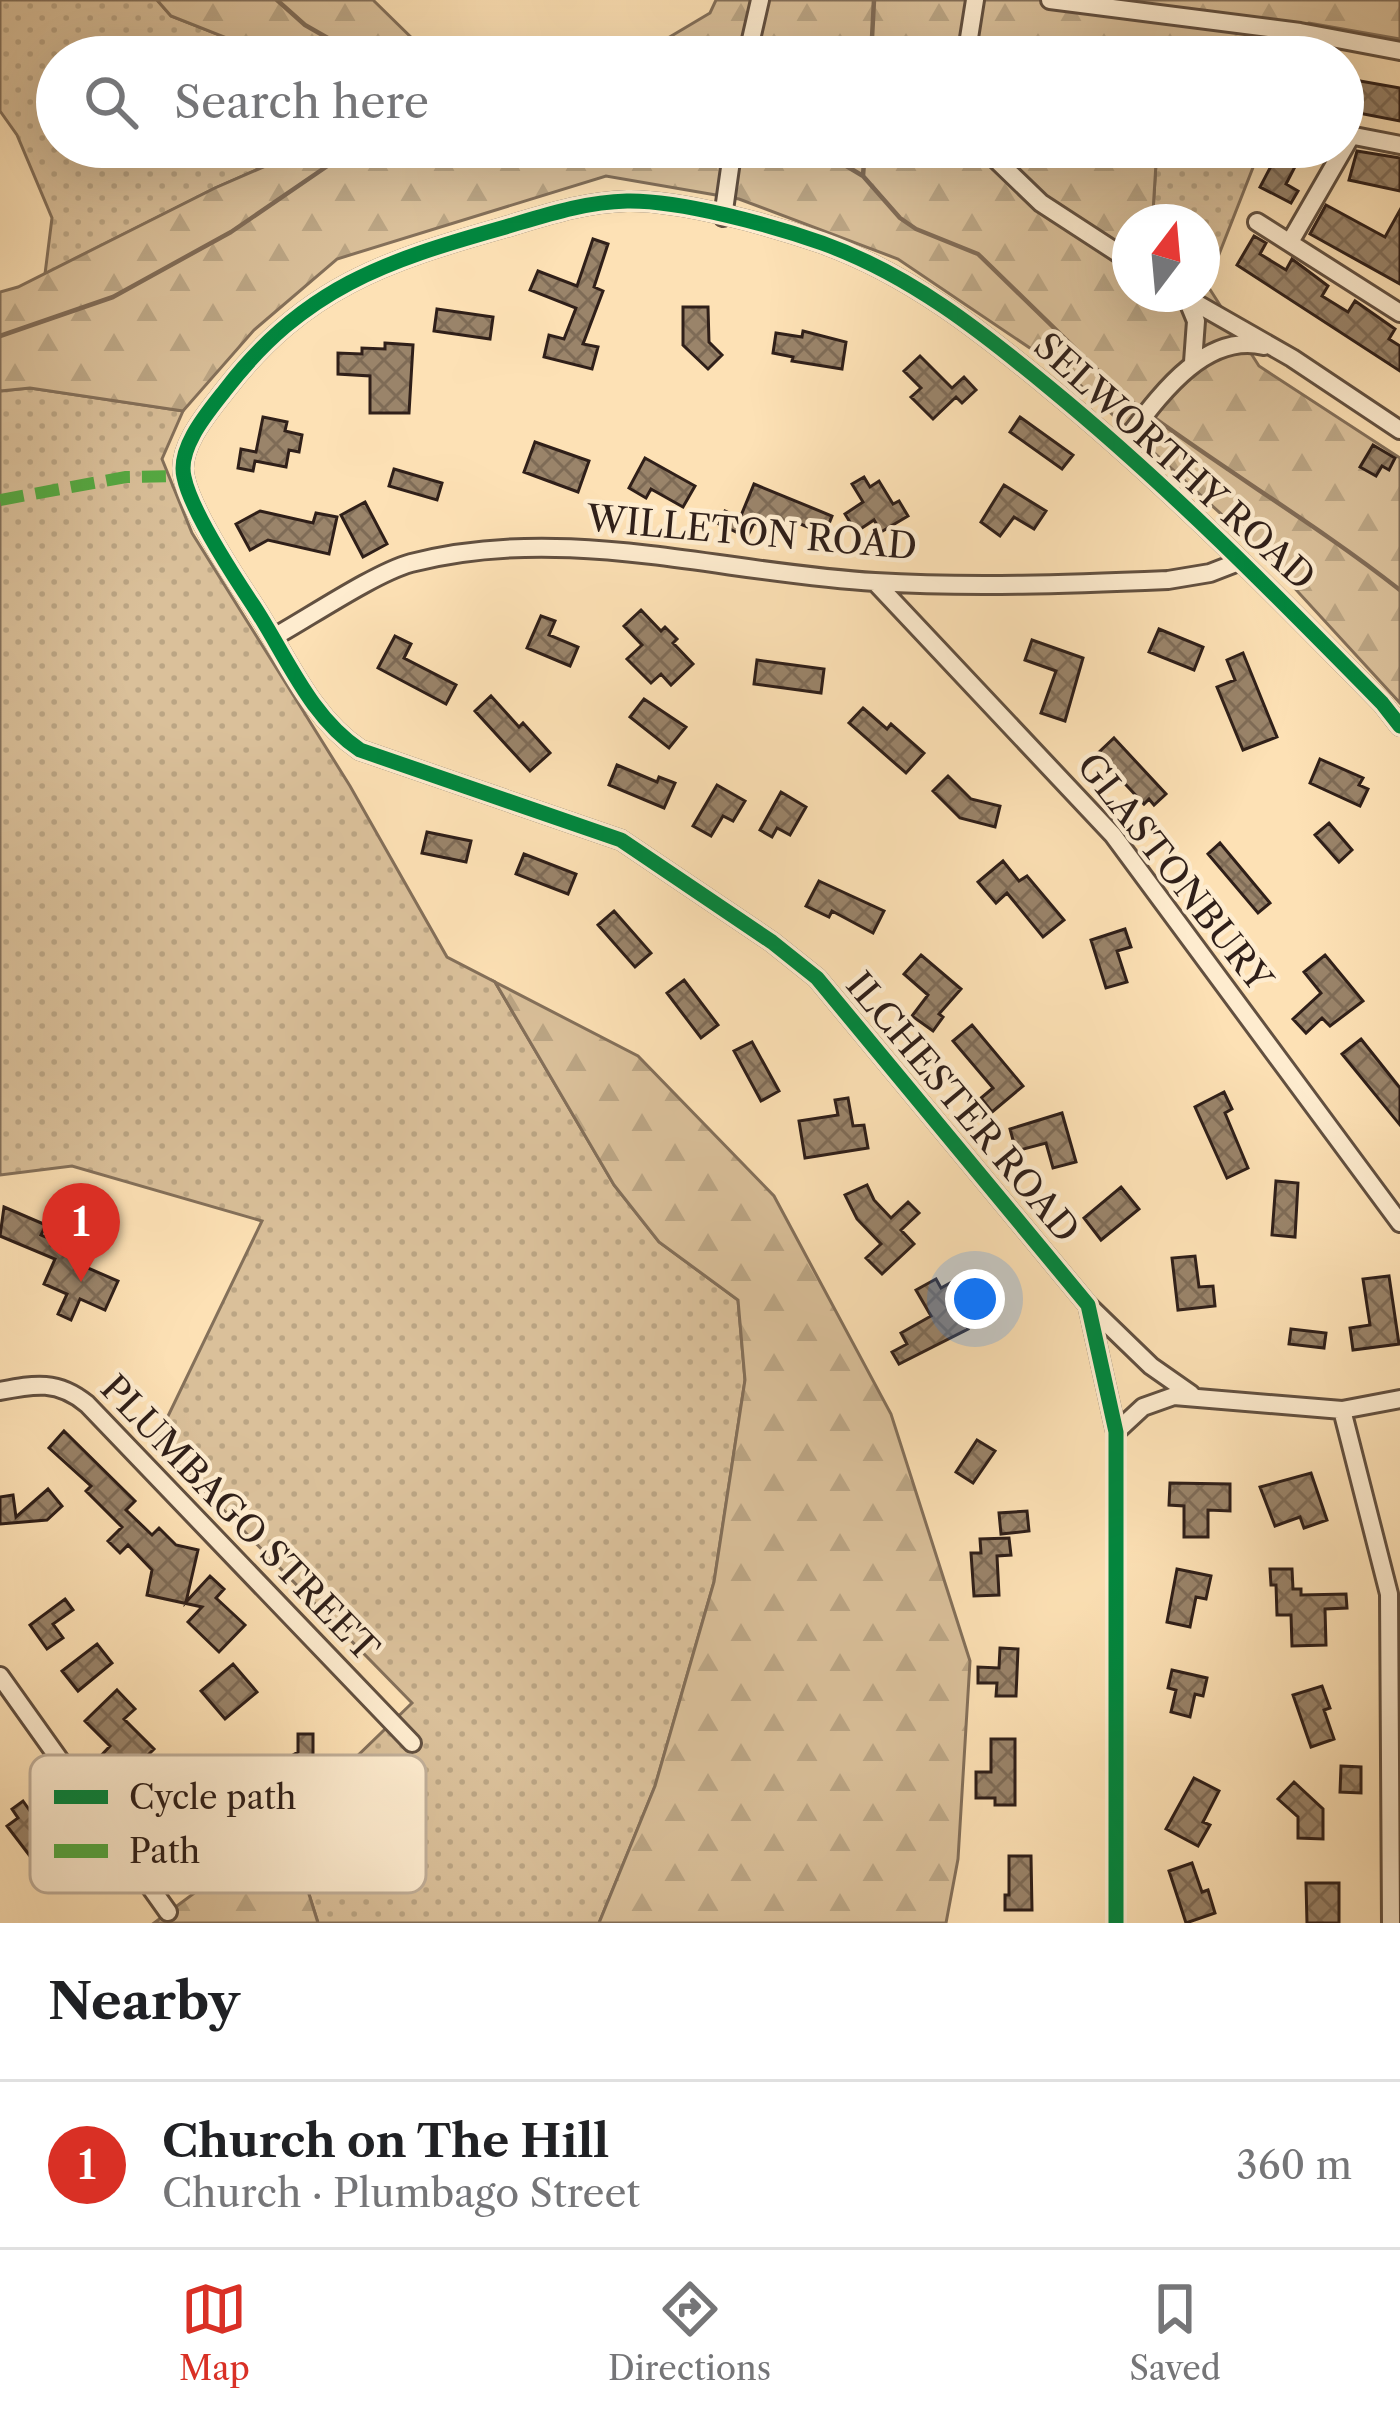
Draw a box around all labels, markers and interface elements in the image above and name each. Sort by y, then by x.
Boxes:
search box [36,36,1364,168]
icon: search [78,69,144,135]
text: Search here [174,74,429,130]
north arrow [1112,204,1220,312]
street label: SELWORTHY ROAD [1026,323,1324,599]
street label: WILLETON ROAD [584,496,919,568]
street label: GLASTONBURY [1068,744,1283,1001]
street label: ILCHESTER ROAD [837,963,1089,1251]
pin: 1 [42,1183,120,1282]
your location [945,1269,1005,1329]
street label: PLUMBAGO STREET [92,1366,388,1670]
legend [30,1755,426,1893]
text: Cycle path [129,1777,296,1818]
text: Path [129,1831,200,1872]
text: Nearby [48,1970,240,2032]
text: Church on The Hill [162,2113,609,2169]
text: 1 [78,2141,96,2189]
text: 360 m [1236,2141,1352,2189]
text: Church · Plumbago Street [162,2169,640,2217]
tab: Map [179,2276,250,2389]
tab: Directions [608,2276,771,2389]
tab: Saved [1129,2276,1221,2389]

